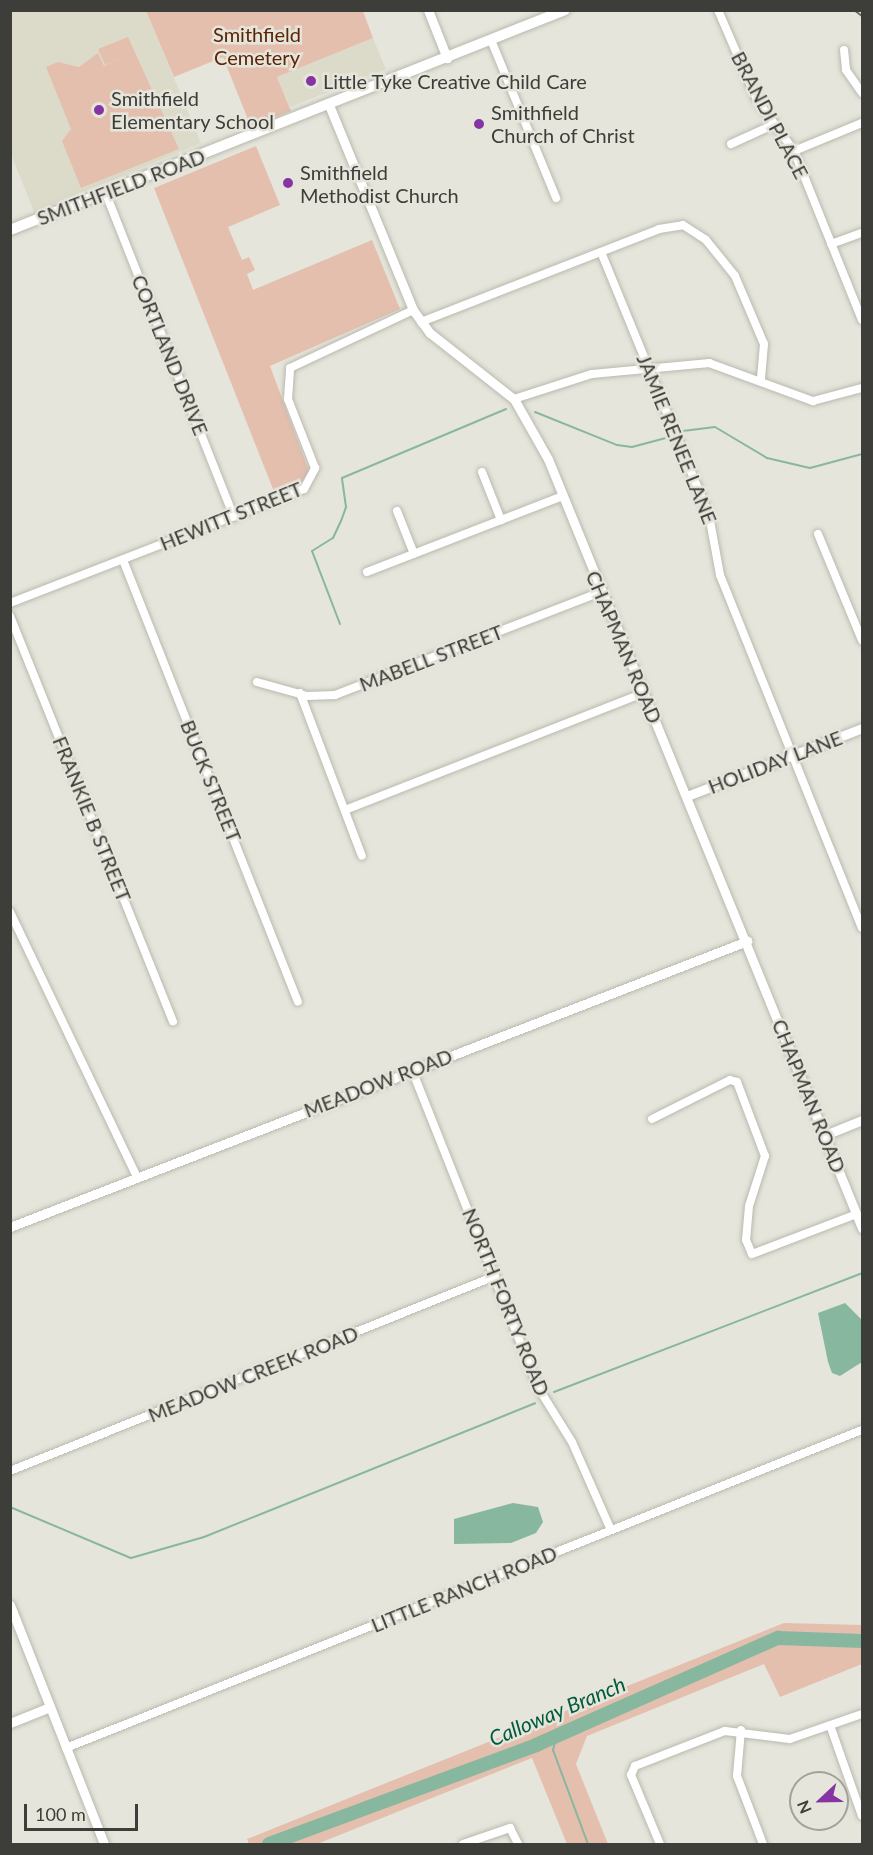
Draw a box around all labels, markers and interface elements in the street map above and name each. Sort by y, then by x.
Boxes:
park label: Smithfield Cemetery [213,23,301,70]
street label: BRANDI PLACE [726,47,814,183]
place label: Little Tyke Creative Child Care [323,69,587,93]
marker: Little Tyke Creative Child Care [304,74,318,88]
place label: Smithfield Elementary School [111,86,274,133]
place label: Smithfield Church of Christ [491,100,635,147]
marker: Smithfield Elementary School [92,103,106,117]
marker: Smithfield Church of Christ [472,117,486,131]
street label: SMITHFIELD ROAD [34,144,208,230]
place label: Smithfield Methodist Church [300,160,459,207]
marker: Smithfield Methodist Church [281,176,295,190]
street label: CORTLAND DRIVE [127,271,213,439]
street label: JAMIE RENEE LANE [632,351,722,527]
street label: HEWITT STREET [156,476,306,556]
street label: CHAPMAN ROAD [581,567,667,727]
street label: MABELL STREET [356,619,506,697]
street label: BUCK STREET [176,716,246,846]
street label: HOLIDAY LANE [704,725,846,799]
street label: FRANKIE B STREET [48,733,136,905]
street label: CHAPMAN ROAD [767,1016,851,1176]
street label: MEADOW ROAD [300,1044,456,1122]
street label: NORTH FORTY ROAD [457,1204,555,1400]
street label: MEADOW CREEK ROAD [144,1321,362,1427]
street label: LITTLE RANCH ROAD [368,1541,560,1637]
water label: Calloway Branch [485,1671,629,1751]
north arrow [789,1771,849,1831]
scale bar [27,1792,141,1830]
text: N [793,1798,815,1816]
text: 100 m [35,1803,86,1825]

